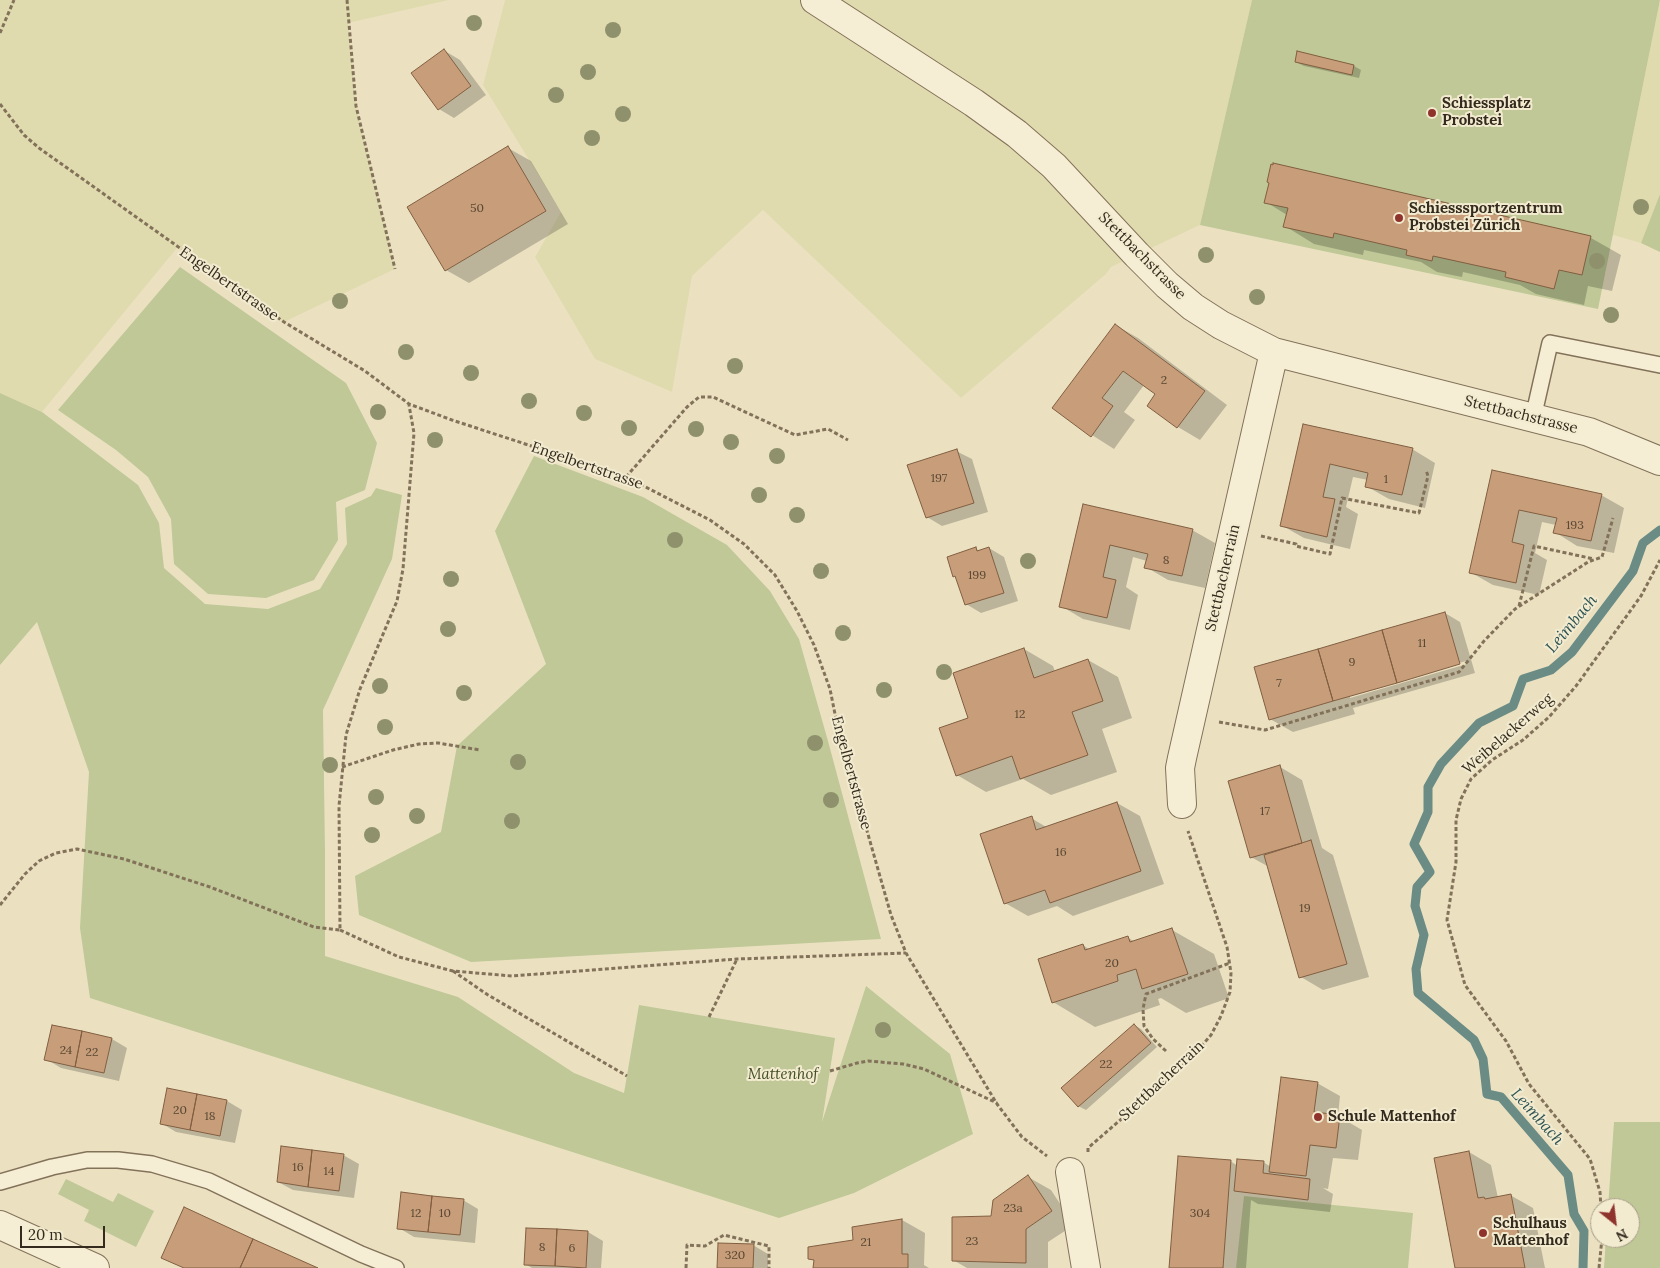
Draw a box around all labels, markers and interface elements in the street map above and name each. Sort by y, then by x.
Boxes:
place label: Schiessplatz Probstei [1442,95,1531,130]
marker: Schiessplatz Probstei [1426,107,1438,119]
place label: Schiesssportzentrum Probstei Zürich [1409,200,1562,235]
house number: 50 [470,202,484,216]
street label: Stettbachstrasse [1094,208,1190,304]
marker: Schiesssportzentrum Probstei Zürich [1393,212,1405,224]
street label: Engelbertstrasse [176,243,282,325]
house number: 2 [1161,374,1167,388]
street label: Stettbachstrasse [1462,392,1580,438]
street label: Engelbertstrasse [529,438,645,494]
house number: 197 [931,472,947,486]
house number: 1 [1384,473,1388,487]
house number: 193 [1566,519,1584,533]
street label: Stettbacherrain [1202,523,1244,633]
house number: 8 [1163,554,1169,568]
house number: 199 [968,569,986,583]
water label: Leimbach [1542,591,1602,657]
house number: 11 [1418,637,1426,651]
house number: 9 [1349,656,1355,670]
house number: 7 [1276,677,1282,691]
street label: Weibelackerweg [1459,690,1557,778]
house number: 12 [1015,708,1025,722]
street label: Engelbertstrasse [827,714,875,832]
house number: 17 [1260,805,1270,819]
house number: 16 [1055,846,1067,860]
house number: 19 [1299,902,1311,916]
house number: 20 [1105,957,1119,971]
street label: Stettbacherrain [1116,1037,1208,1125]
house number: 24 [60,1044,72,1058]
house number: 22 [86,1046,98,1060]
house number: 22 [1100,1058,1112,1072]
park label: Mattenhof [748,1066,818,1084]
water label: Leimbach [1507,1085,1567,1149]
house number: 20 [173,1104,187,1118]
place label: Schule Mattenhof [1328,1108,1456,1126]
house number: 18 [204,1110,216,1124]
marker: Schule Mattenhof [1312,1111,1324,1123]
house number: 16 [292,1161,304,1175]
house number: 14 [324,1165,334,1179]
north arrow [1590,1198,1640,1248]
house number: 23a [1003,1202,1023,1216]
house number: 12 [411,1207,421,1221]
house number: 10 [439,1207,451,1221]
house number: 304 [1190,1207,1210,1221]
place label: Schulhaus Mattenhof [1493,1215,1569,1250]
scale bar [22,1216,108,1248]
text: 20 m [28,1225,63,1244]
text: N [1613,1225,1631,1246]
marker: Schulhaus Mattenhof [1477,1227,1489,1239]
house number: 23 [966,1235,978,1249]
house number: 21 [861,1236,871,1250]
house number: 8 [539,1241,545,1255]
house number: 6 [569,1242,575,1256]
house number: 320 [725,1249,745,1263]

